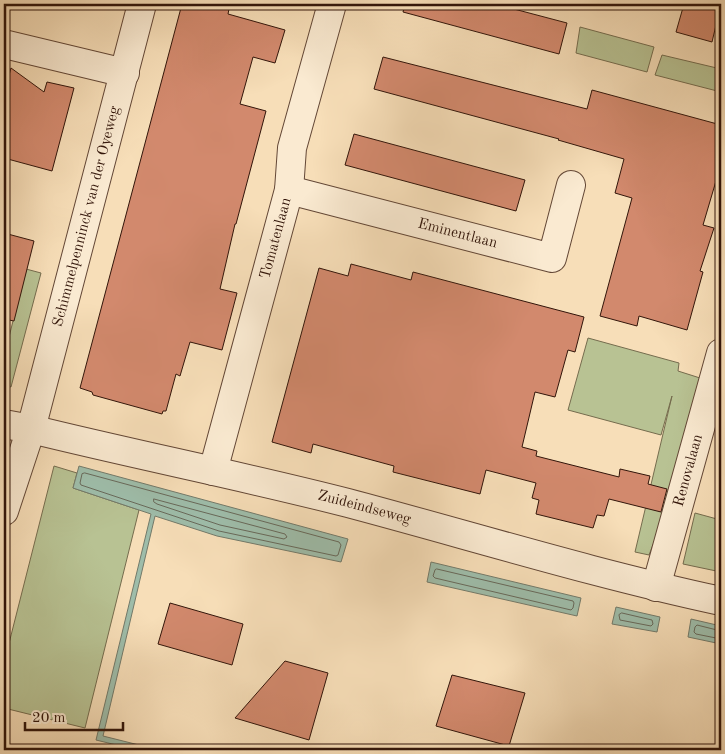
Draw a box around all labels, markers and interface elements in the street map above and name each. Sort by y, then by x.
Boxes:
street label: Schimmelpenninck van der Oyeweg [51,105,123,328]
street label: Tomatenlaan [258,196,294,281]
street label: Eminentlaan [416,216,499,251]
street label: Renovalaan [671,433,706,508]
street label: Zuideindseweg [316,488,413,527]
scale bar [25,699,122,731]
text: 20 m [32,711,66,726]

